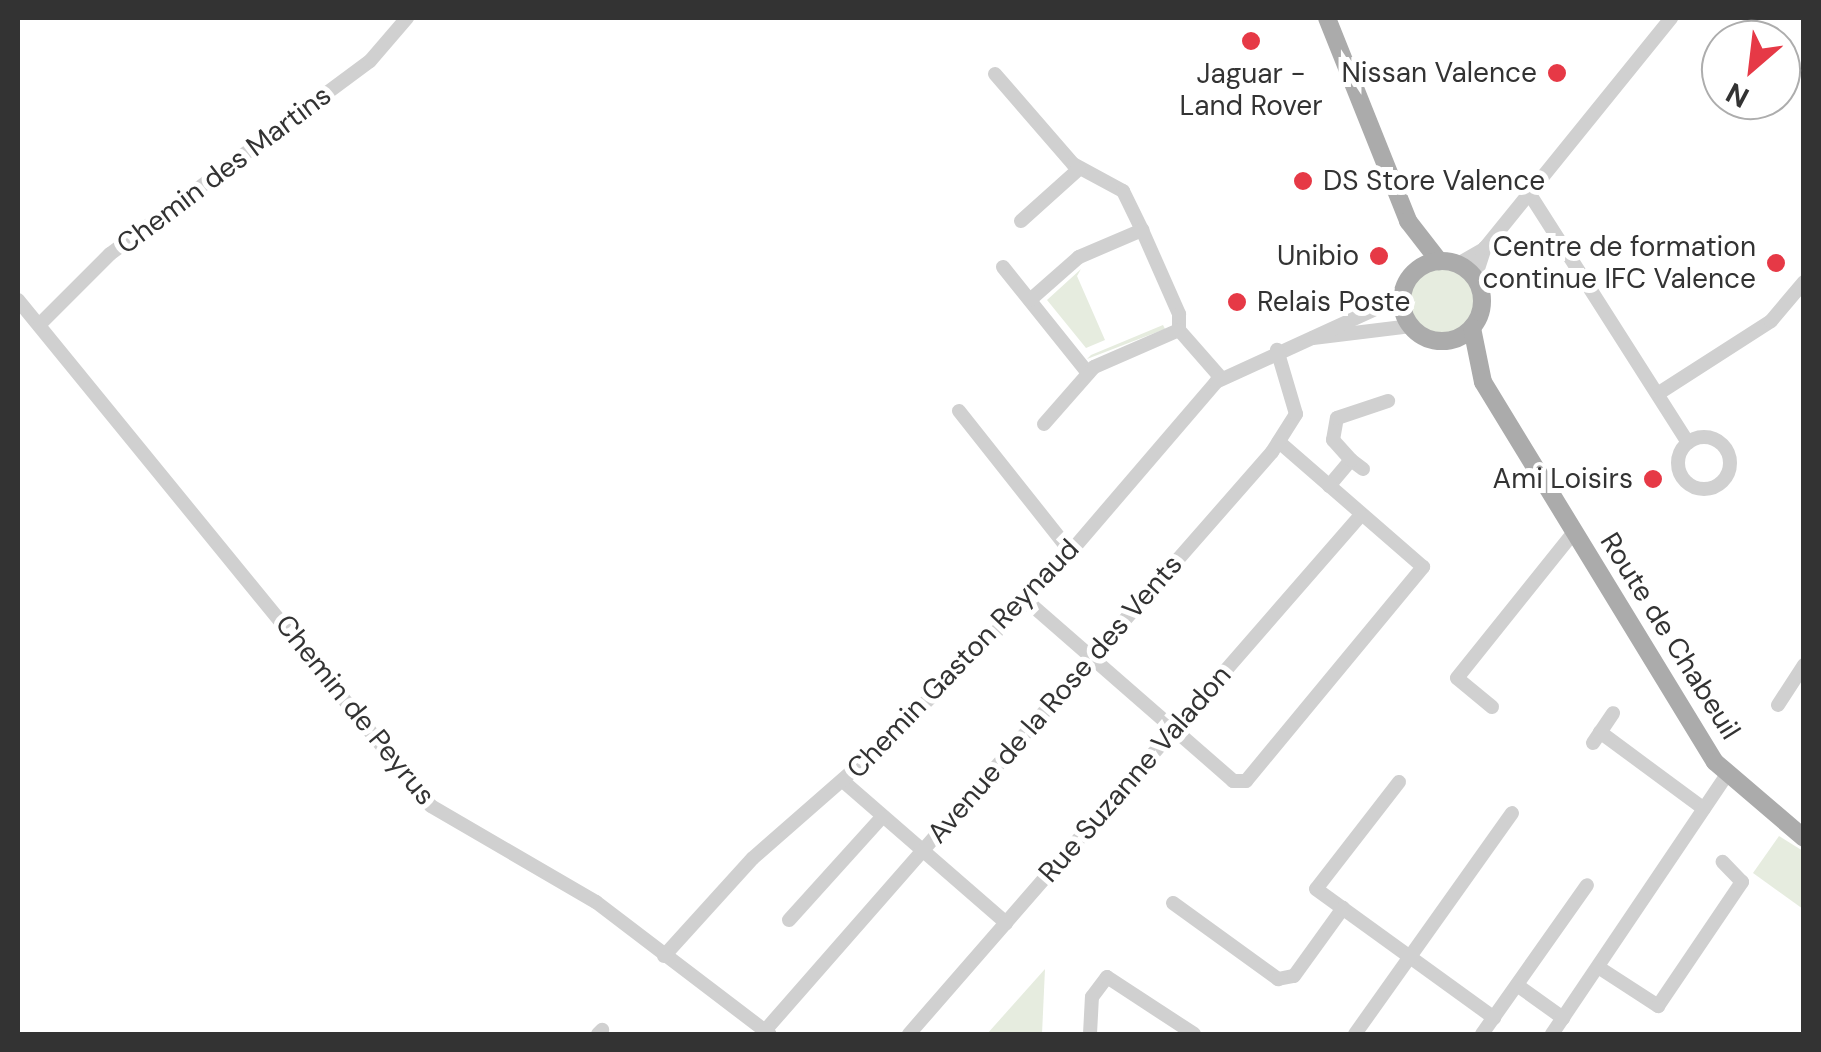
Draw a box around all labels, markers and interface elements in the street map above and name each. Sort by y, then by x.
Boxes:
north arrow [1701,20,1801,120]
marker: Jaguar - Land Rover [1240,30,1262,52]
place label: Nissan Valence [1342,56,1537,90]
place label: Jaguar - Land Rover [1179,57,1323,123]
marker: Nissan Valence [1546,62,1568,84]
text: N [1720,74,1755,116]
street label: Chemin des Martins [110,79,338,261]
place label: DS Store Valence [1323,164,1545,198]
marker: DS Store Valence [1292,170,1314,192]
place label: Centre de formation continue IFC Valence [1483,230,1756,296]
place label: Unibio [1277,239,1359,273]
marker: Unibio [1368,245,1390,267]
marker: Centre de formation continue IFC Valence [1765,252,1787,274]
place label: Relais Poste [1257,285,1410,319]
marker: Relais Poste [1226,291,1248,313]
place label: Ami Loisirs [1493,462,1633,496]
marker: Ami Loisirs [1642,468,1664,490]
street label: Route de Chabeuil [1593,527,1747,745]
street label: Chemin Gaston Reynaud [840,532,1086,786]
street label: Avenue de la Rose des Vents [921,548,1189,850]
street label: Chemin de Peyrus [268,608,442,812]
street label: Rue Suzanne Valadon [1032,659,1238,889]

